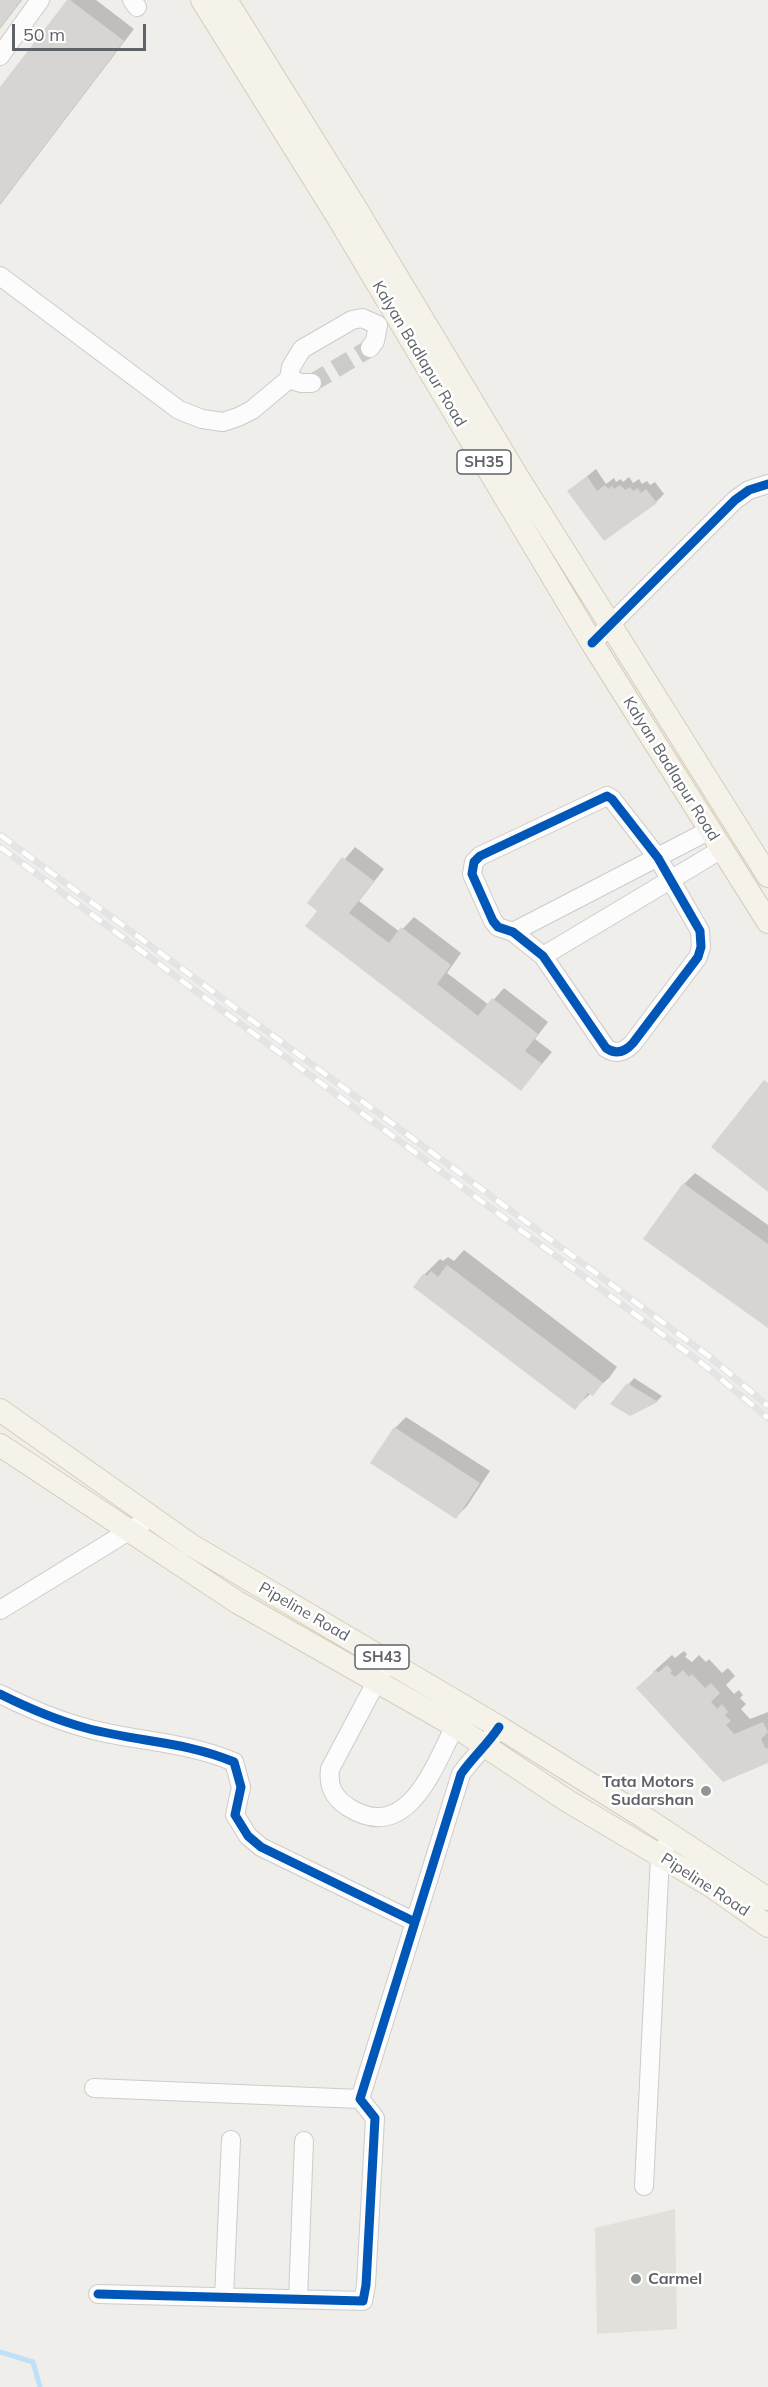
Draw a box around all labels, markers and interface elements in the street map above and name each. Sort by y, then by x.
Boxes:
scale bar [15,12,148,50]
text: 50 m [23,23,65,46]
street label: Kalyan Badlapur Road [368,278,470,430]
road number: SH35 [457,450,511,474]
street label: Kalyan Badlapur Road [619,693,723,845]
street label: Pipeline Road [255,1578,353,1646]
road number: SH43 [355,1645,409,1669]
place label: Tata Motors Sudarshan [602,1772,694,1810]
marker: Tata Motors Sudarshan [699,1784,713,1798]
street label: Pipeline Road [657,1849,753,1921]
place label: Carmel [648,2269,702,2289]
marker: Carmel [629,2272,643,2286]

